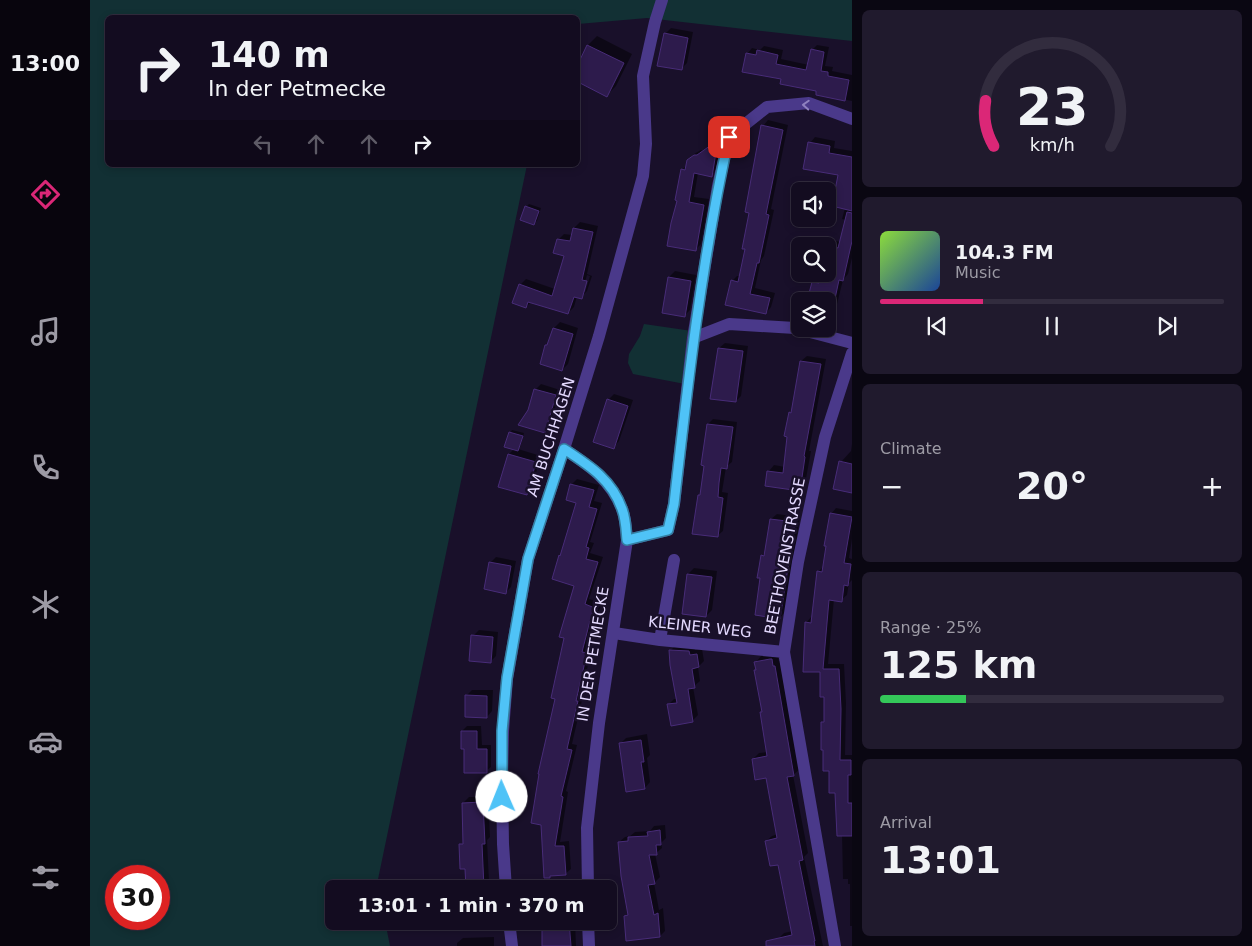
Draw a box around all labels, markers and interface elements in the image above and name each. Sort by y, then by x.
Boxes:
icon: right [125,35,190,100]
text: 140 m [208,35,330,75]
text: 13:00 [10,51,80,76]
text: In der Petmecke [208,76,386,101]
text: 23 [1016,77,1088,137]
one-way arrow [802,99,810,110]
pin [708,116,750,158]
icon: arrive [715,123,743,151]
icon: left [249,130,277,158]
icon: ahead [302,130,330,158]
icon: ahead [355,130,383,158]
icon: right [408,130,436,158]
text: km/h [1029,134,1075,155]
icon: directions [28,177,63,212]
map controls [791,182,836,337]
button: sound [791,182,836,227]
button: search [791,237,836,282]
text: 104.3 FM [955,241,1054,263]
text: Music [955,263,1001,282]
button: layers [791,292,836,337]
icon: previous [923,312,951,340]
icon: pause [1038,312,1066,340]
icon: next [1153,312,1181,340]
icon: music [28,314,63,349]
street label: AM BUCHHAGEN [523,375,579,499]
text: Climate [880,439,942,458]
icon: phone [28,450,63,485]
text: 20° [1016,464,1088,508]
text: − [880,470,903,503]
text: + [1201,470,1224,503]
street label: BEETHOVENSTRASSE [761,476,809,636]
street label: IN DER PETMECKE [573,585,613,723]
icon: climate [28,587,63,622]
street label: KLEINER WEG [647,613,753,641]
text: Range · 25% [880,618,982,637]
text: 125 km [880,643,1037,687]
icon: car [28,724,63,759]
position arrow [475,770,527,822]
text: Arrival [880,813,932,832]
text: 13:01 [880,838,1001,882]
icon: filters [28,860,63,895]
speed limit sign: 30 [105,865,170,930]
text: 13:01 · 1 min · 370 m [357,894,585,916]

